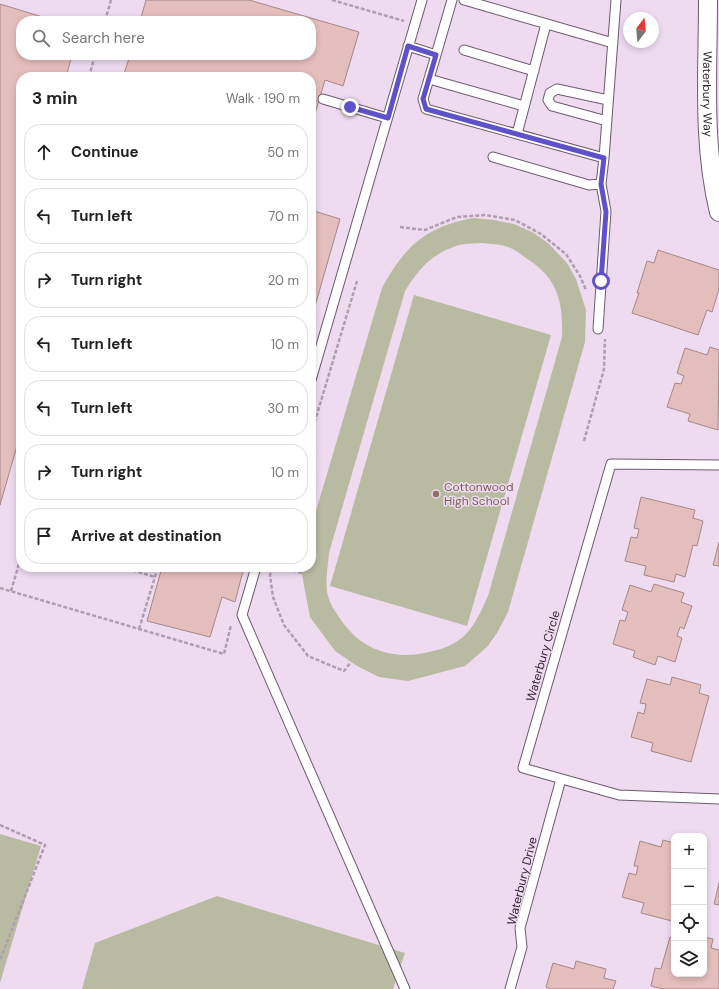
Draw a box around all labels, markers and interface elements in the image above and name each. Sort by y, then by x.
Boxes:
north arrow [623,12,659,48]
search box [16,16,316,60]
icon: search [30,27,52,49]
text: Search here [62,28,145,48]
street label: Waterbury Way [699,51,716,138]
text: 3 min [32,87,77,109]
text: Walk · 190 m [226,90,300,107]
route end [341,98,359,116]
icon: ahead [33,141,55,163]
text: Continue [71,142,139,162]
text: 50 m [267,144,299,161]
icon: left [33,205,55,227]
text: Turn left [71,206,132,226]
text: 70 m [268,208,299,225]
icon: right [33,269,55,291]
text: Turn right [71,270,142,290]
text: 20 m [268,272,299,289]
route start [592,272,610,290]
icon: left [33,333,55,355]
text: Turn left [71,334,132,354]
text: 10 m [271,336,299,353]
icon: left [33,397,55,419]
text: Turn left [71,398,132,418]
text: 30 m [267,400,299,417]
icon: right [33,461,55,483]
text: Turn right [71,462,142,482]
text: 10 m [271,464,299,481]
place label: Cottonwood High School [444,479,513,509]
marker: Cottonwood High School [431,489,441,499]
icon: arrive [33,525,55,547]
text: Arrive at destination [71,526,222,546]
street label: Waterbury Circle [522,608,564,703]
map controls [671,833,707,977]
button: + [671,833,707,869]
street label: Waterbury Drive [503,835,541,927]
button: − [671,869,707,905]
button: locate [671,905,707,941]
button: layers [671,941,707,977]

